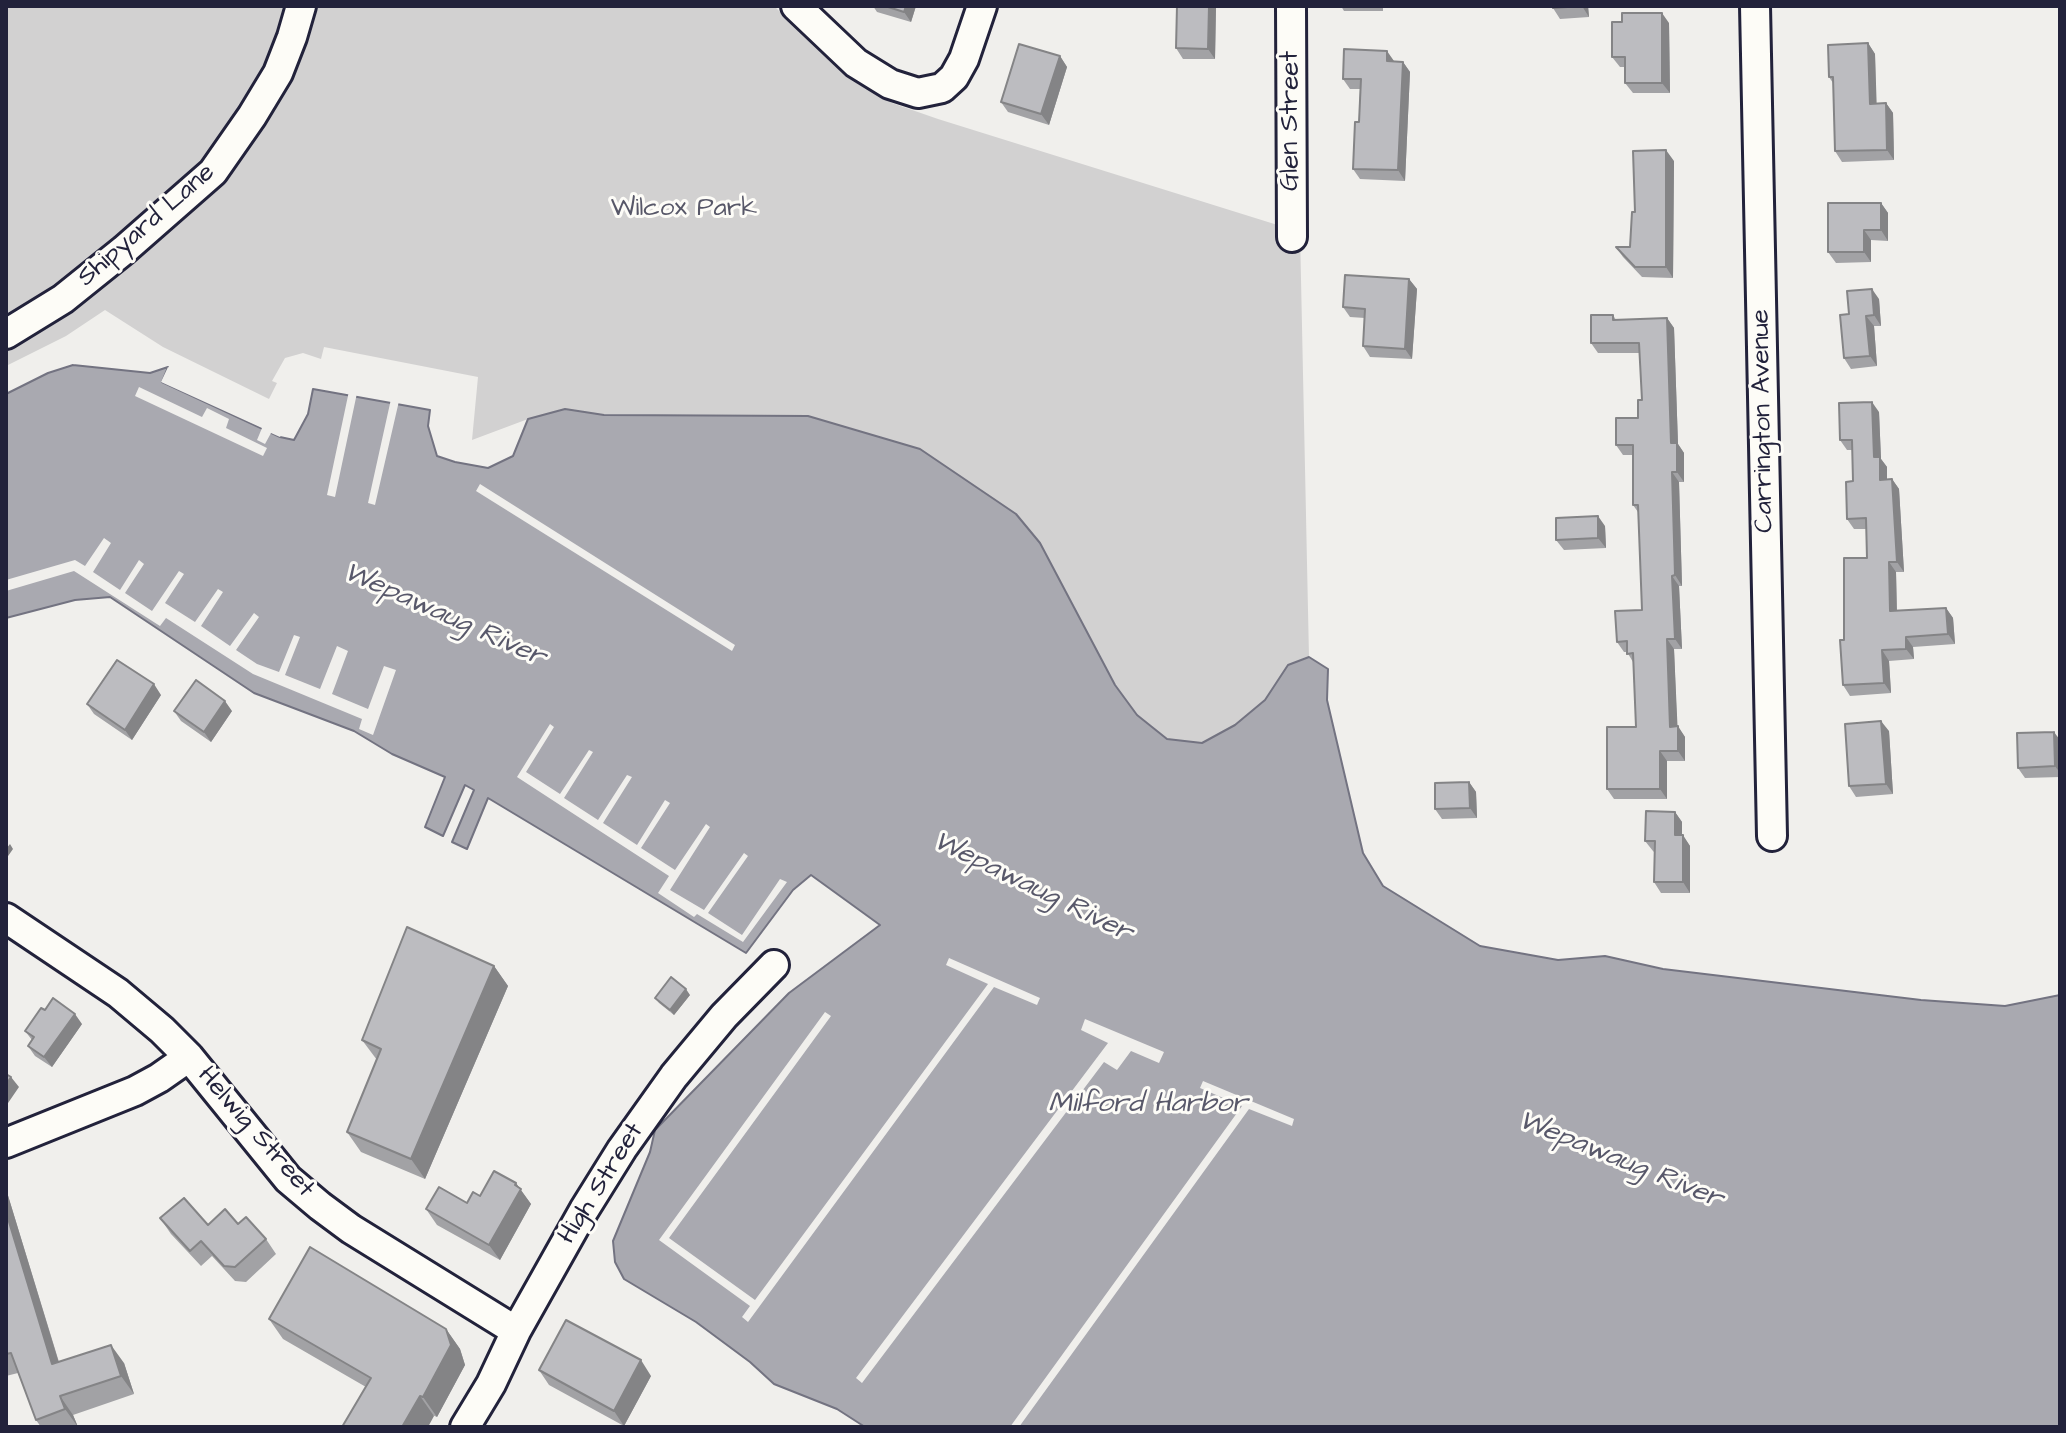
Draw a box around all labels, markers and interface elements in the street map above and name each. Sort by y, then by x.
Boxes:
street label: Glen Street [1276,51,1308,191]
street label: Shipyard Lane [72,158,222,294]
park label: Wilcox Park [611,194,757,226]
street label: Carrington Avenue [1746,309,1782,533]
water label: Wepawaug River [338,556,550,676]
water label: Wepawaug River [927,825,1137,951]
street label: Helwig Street [190,1061,320,1205]
water label: Milford Harbor [1049,1088,1247,1122]
water label: Wepawaug River [1513,1105,1727,1217]
street label: High Street [553,1118,651,1250]

